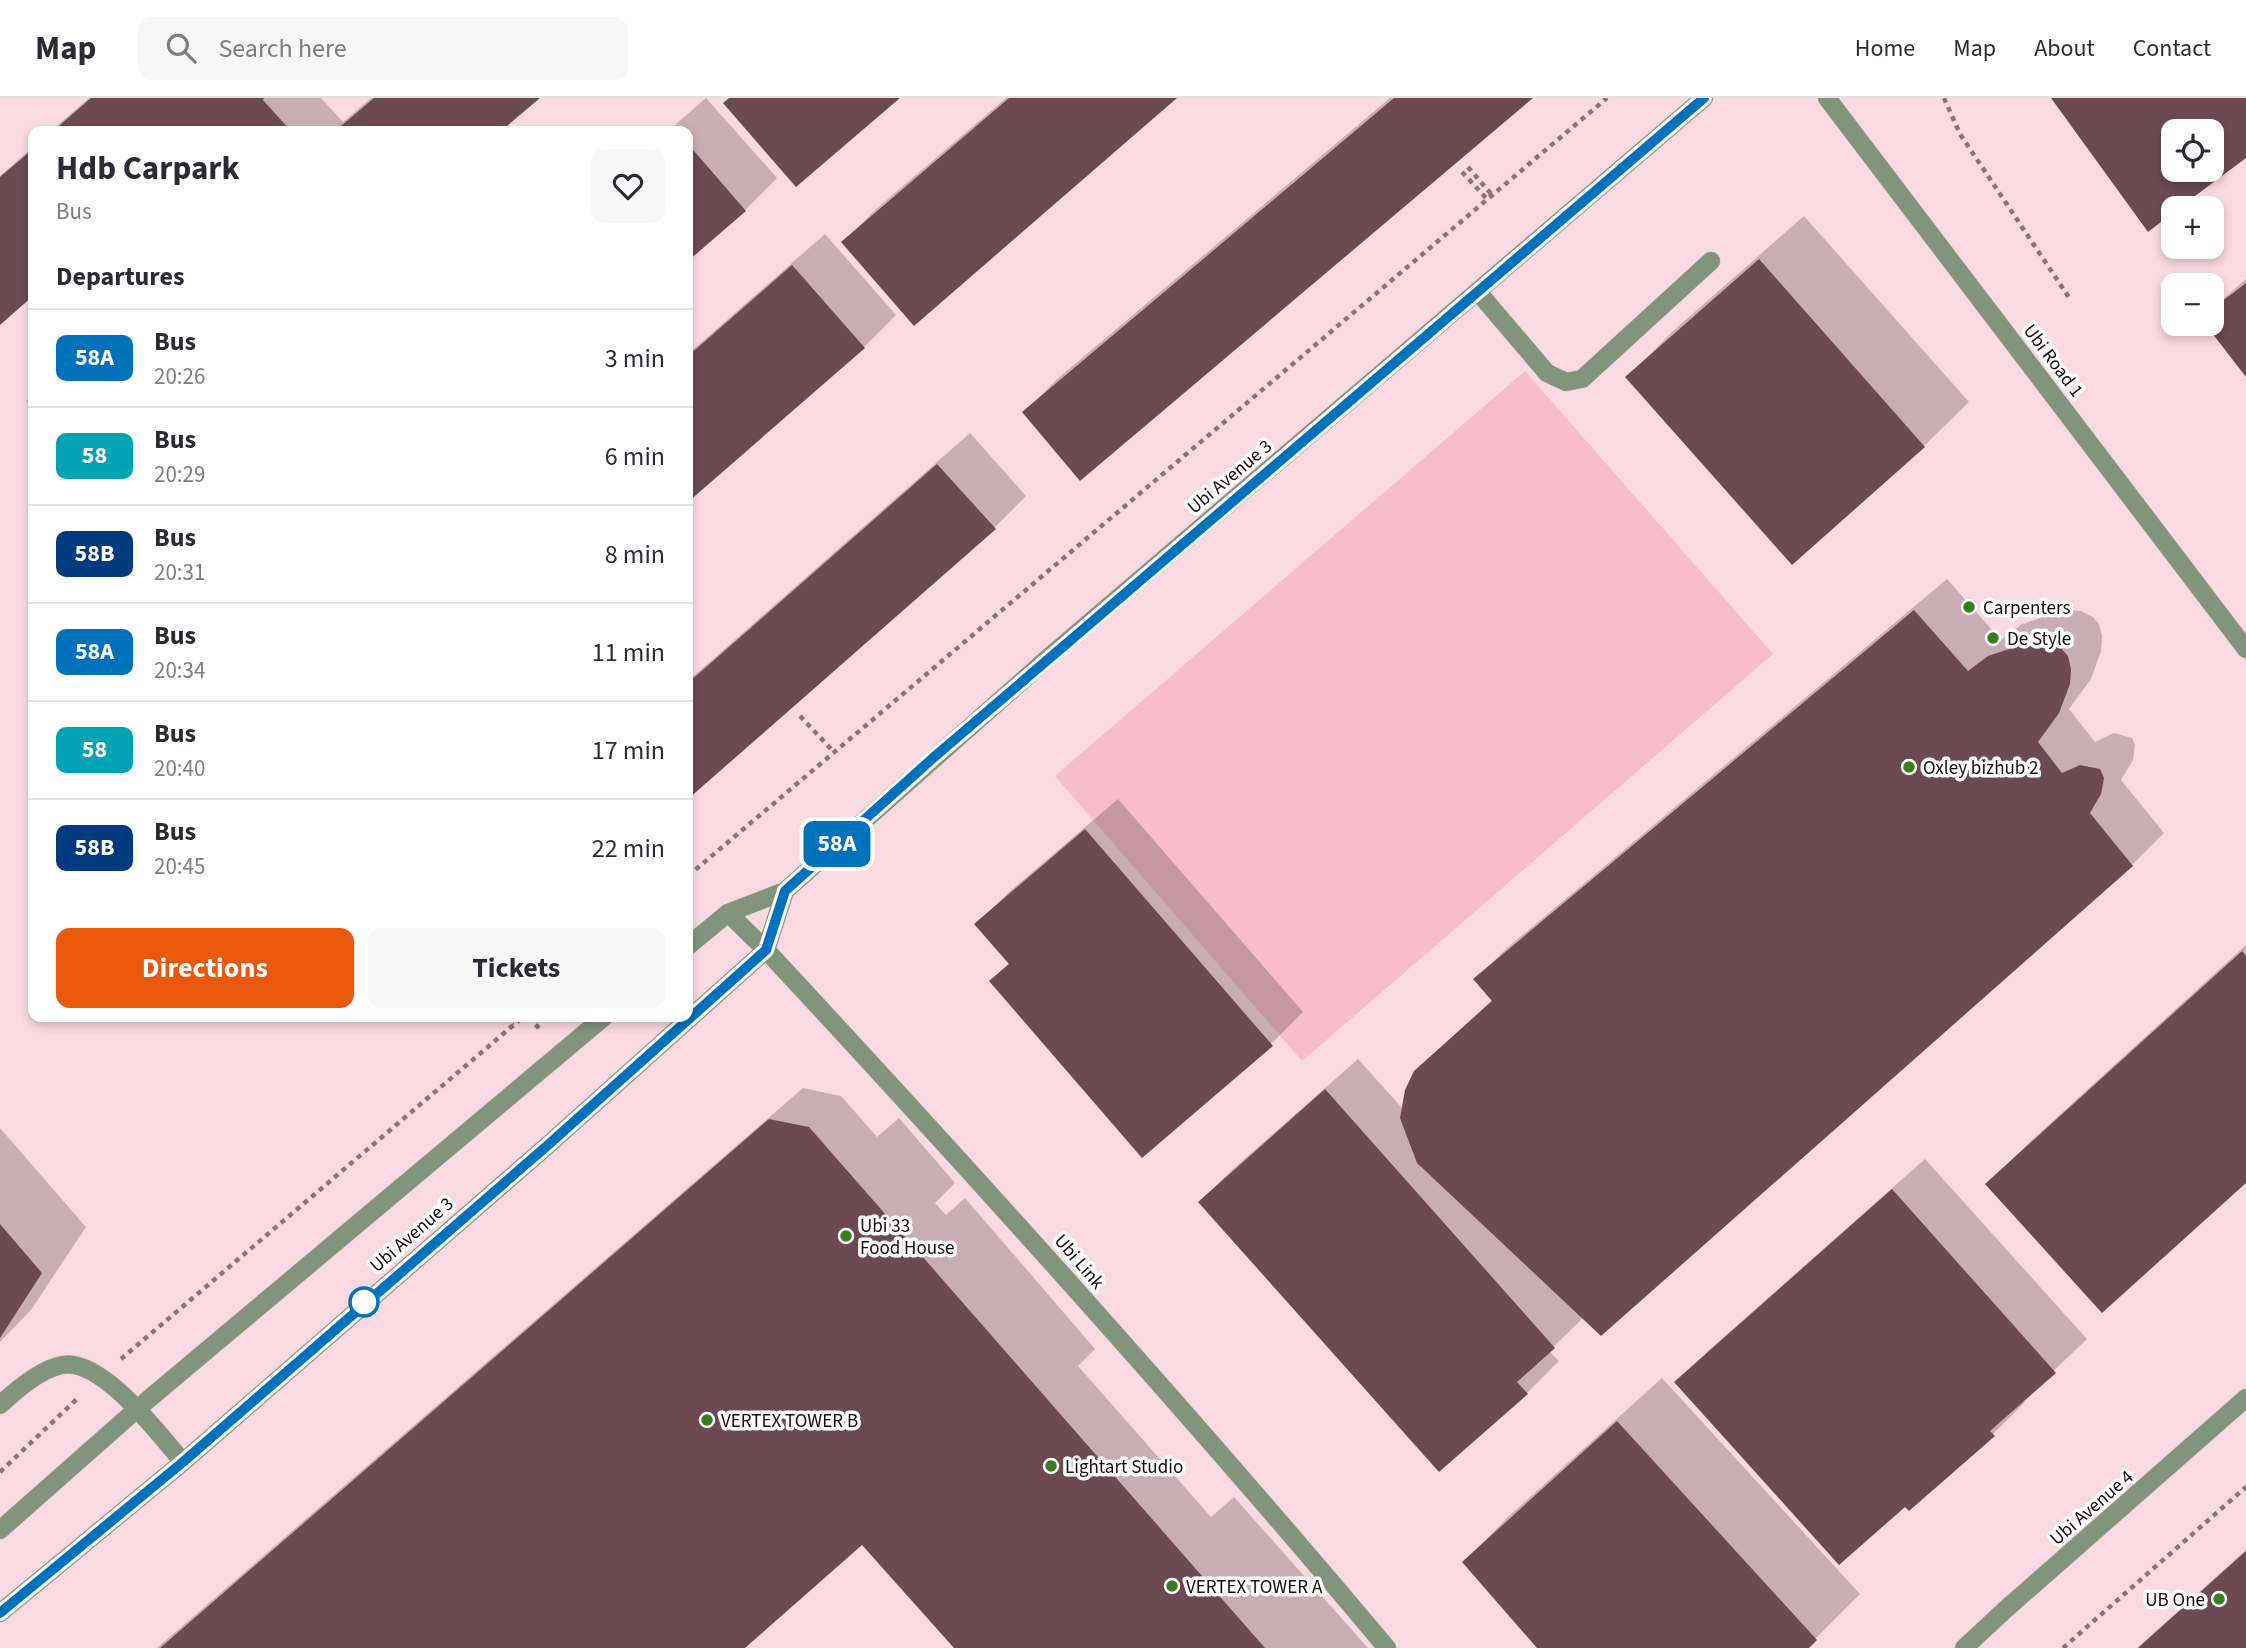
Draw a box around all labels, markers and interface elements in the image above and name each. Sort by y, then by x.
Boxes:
search box [138,17,628,80]
text: Map [35,25,96,72]
icon: search [162,29,200,67]
text: Search here [218,30,347,67]
text: Home [1855,31,1915,66]
text: Map [1953,31,1996,66]
text: About [2034,31,2095,66]
text: Contact [2133,31,2211,66]
map controls [2161,119,2224,336]
button: locate [2161,119,2224,182]
text: Hdb Carpark [56,145,240,192]
button: heart [591,149,665,223]
text: Bus [56,195,92,228]
button: + [2161,196,2224,259]
text: Departures [56,258,184,295]
button: − [2161,273,2224,336]
street label: Ubi Road 1 [2016,319,2089,403]
text: Bus [154,323,196,360]
text: 58A [75,340,114,375]
text: 3 min [605,340,665,377]
text: 20:26 [154,360,205,393]
text: Bus [154,421,196,458]
street label: Ubi Avenue 3 [1182,434,1278,521]
text: 58 [82,438,107,473]
text: 6 min [605,438,665,475]
text: 20:29 [154,458,205,491]
text: Bus [154,519,196,556]
text: 58B [75,536,114,571]
text: 8 min [605,536,665,573]
text: 20:31 [154,556,205,589]
place label: Carpenters [1983,595,2070,622]
marker: Carpenters [1961,599,1977,615]
text: Bus [154,617,196,654]
place label: De Style [2007,626,2071,653]
marker: De Style [1985,630,2001,646]
text: 58A [75,634,114,669]
text: 11 min [592,634,665,671]
text: 20:34 [154,654,205,687]
text: Bus [154,715,196,752]
text: 58 [82,732,107,767]
text: 17 min [592,732,665,769]
text: 20:40 [154,752,205,785]
place label: Oxley bizhub 2 [1923,755,2039,782]
marker: Oxley bizhub 2 [1901,759,1917,775]
text: Bus [154,813,196,850]
line badge: 58A [797,821,877,867]
text: 58A [817,826,857,861]
text: 58B [75,830,114,865]
text: 22 min [592,830,665,867]
text: 20:45 [154,850,205,883]
button: Directions [56,928,354,1008]
button: Tickets [368,928,665,1008]
street label: Ubi Avenue 3 [364,1191,460,1279]
place label: Ubi 33 Food House [860,1213,954,1262]
marker: Ubi 33 Food House [838,1228,854,1244]
street label: Ubi Link [1047,1229,1111,1296]
unlabelled marker [349,1287,379,1317]
place label: VERTEX TOWER B [721,1408,858,1435]
marker: VERTEX TOWER B [699,1412,715,1428]
place label: Lightart Studio [1065,1454,1183,1481]
marker: Lightart Studio [1043,1458,1059,1474]
street label: Ubi Avenue 4 [2044,1464,2140,1552]
place label: VERTEX TOWER A [1186,1574,1323,1601]
marker: VERTEX TOWER A [1164,1578,1180,1594]
place label: UB One [2145,1587,2205,1614]
marker: UB One [2211,1591,2227,1607]

